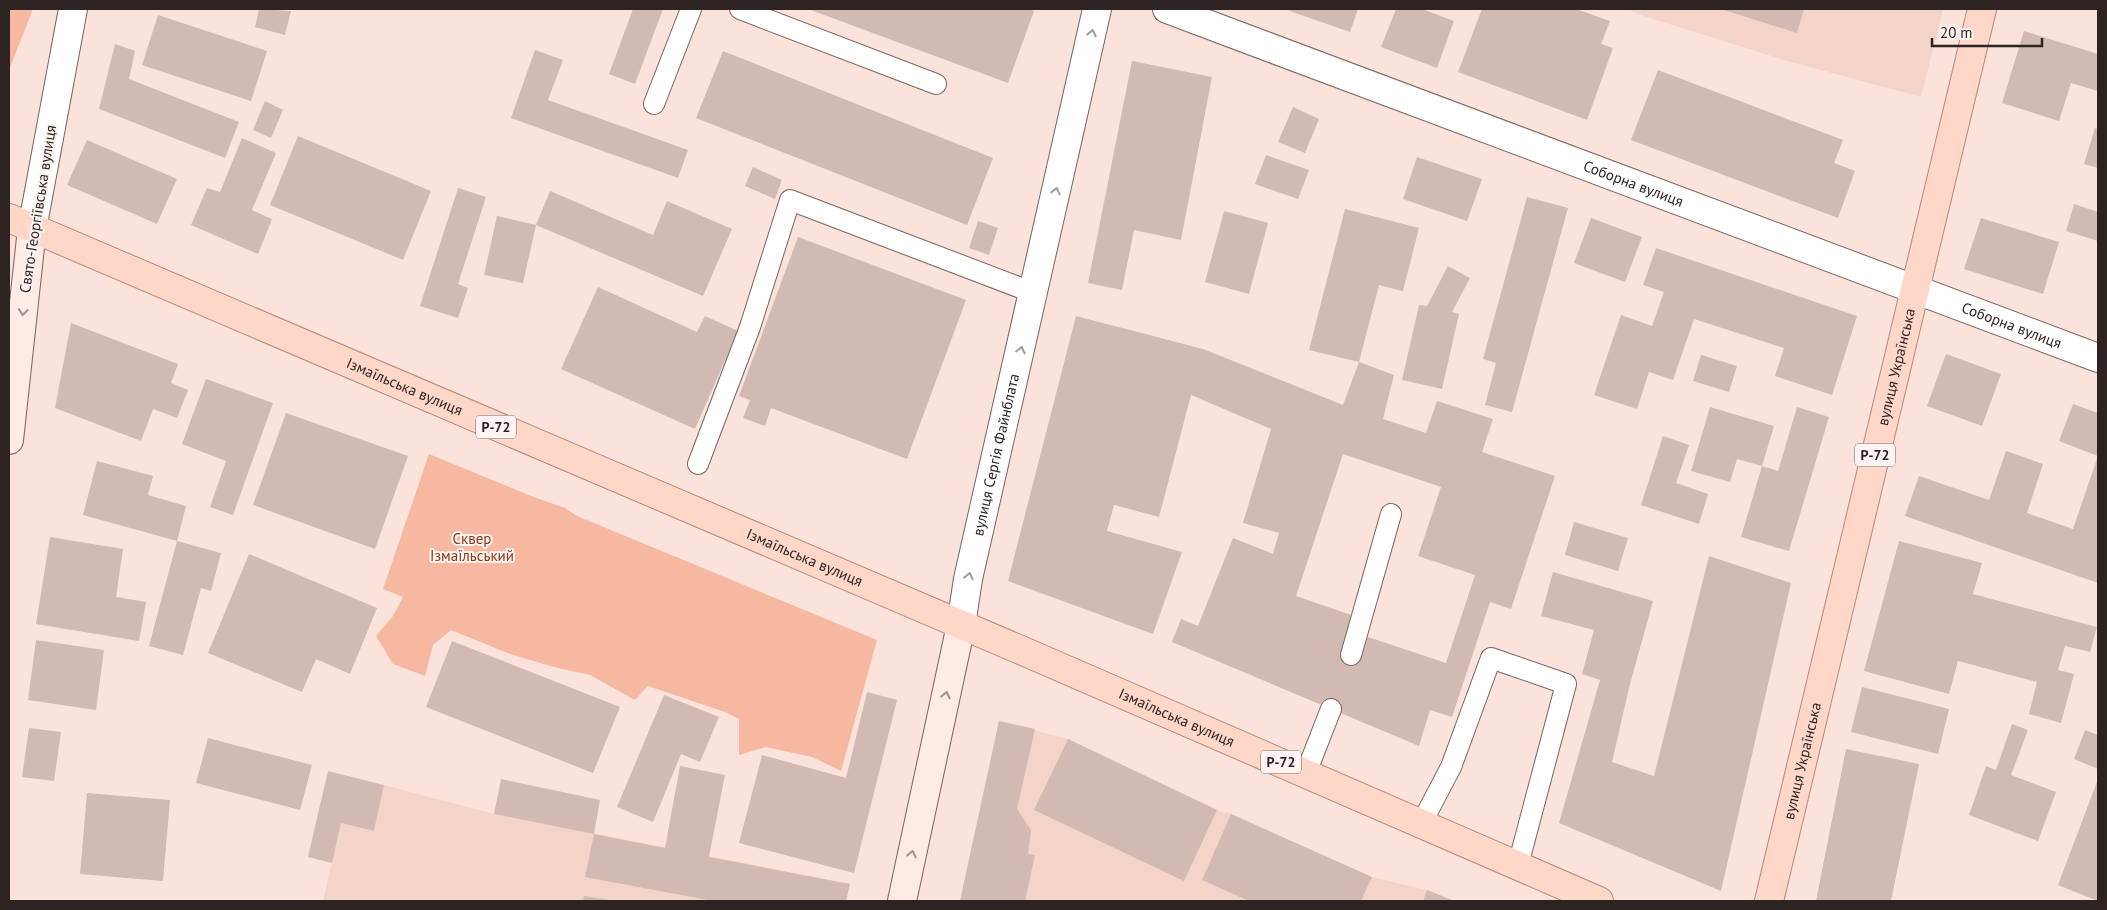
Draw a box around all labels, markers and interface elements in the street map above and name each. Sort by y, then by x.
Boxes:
scale bar [1932,15,2042,47]
text: 20 m [1940,23,1973,42]
one-way arrow [1086,28,1096,37]
street label: Свято-Георгіївська вулиця [15,124,60,294]
street label: Соборна вулиця [1581,156,1686,211]
one-way arrow [1051,187,1061,196]
street label: Соборна вулиця [1959,298,2064,353]
street label: вулиця Українська [1873,306,1919,427]
one-way arrow [18,308,29,316]
one-way arrow [1015,345,1026,354]
street label: Ізмаїльська вулиця [344,353,466,420]
street label: вулиця Сергія Файнблата [968,372,1023,538]
road number: Р-72 [476,416,516,438]
road number: Р-72 [1855,444,1895,466]
street label: Ізмаїльська вулиця [744,524,866,590]
park label: Сквер Ізмаїльський [430,529,514,565]
one-way arrow [963,572,974,581]
street label: Ізмаїльська вулиця [1116,684,1238,751]
one-way arrow [940,690,951,699]
street label: вулиця Українська [1779,700,1825,821]
road number: Р-72 [1261,750,1301,774]
one-way arrow [906,849,917,858]

